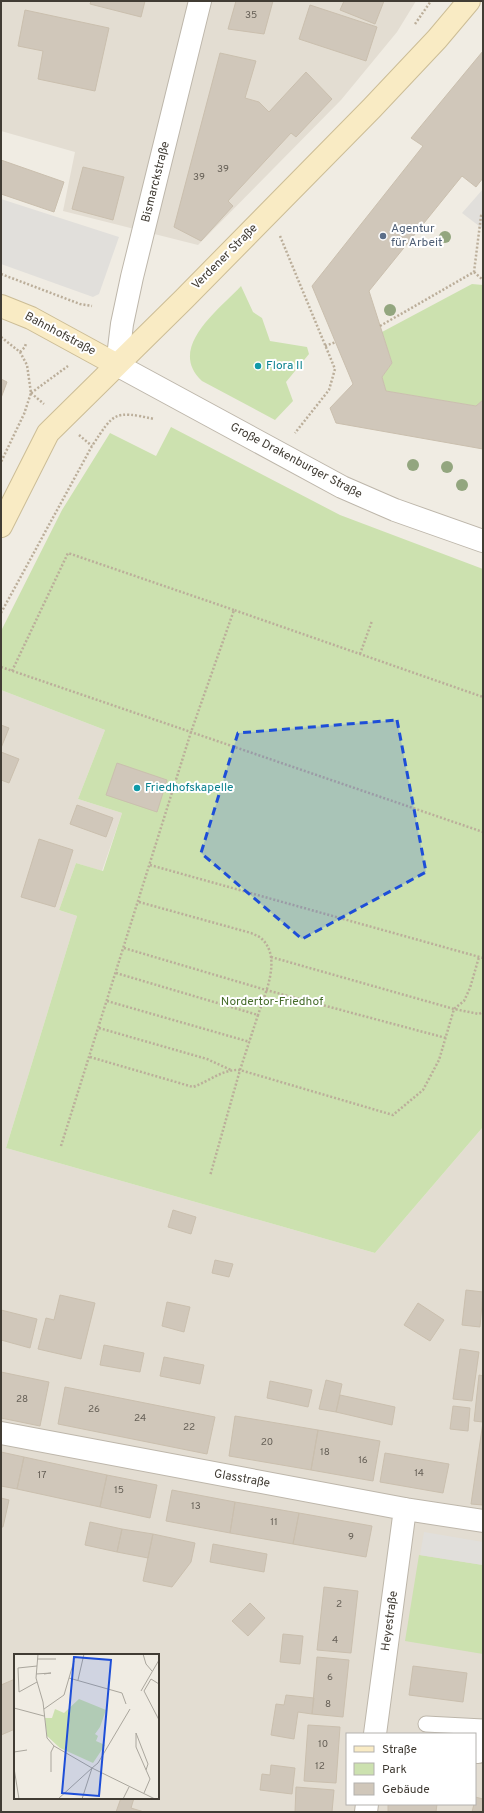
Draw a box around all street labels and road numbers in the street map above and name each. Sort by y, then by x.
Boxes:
street label: Bismarckstraße [138,140,174,224]
street label: Verdener Straße [189,221,261,293]
street label: Bahnhofstraße [22,308,98,360]
street label: Große Drakenburger Straße [227,419,365,503]
street label: Glasstraße [213,1466,271,1492]
street label: Heyestraße [378,1590,402,1652]

